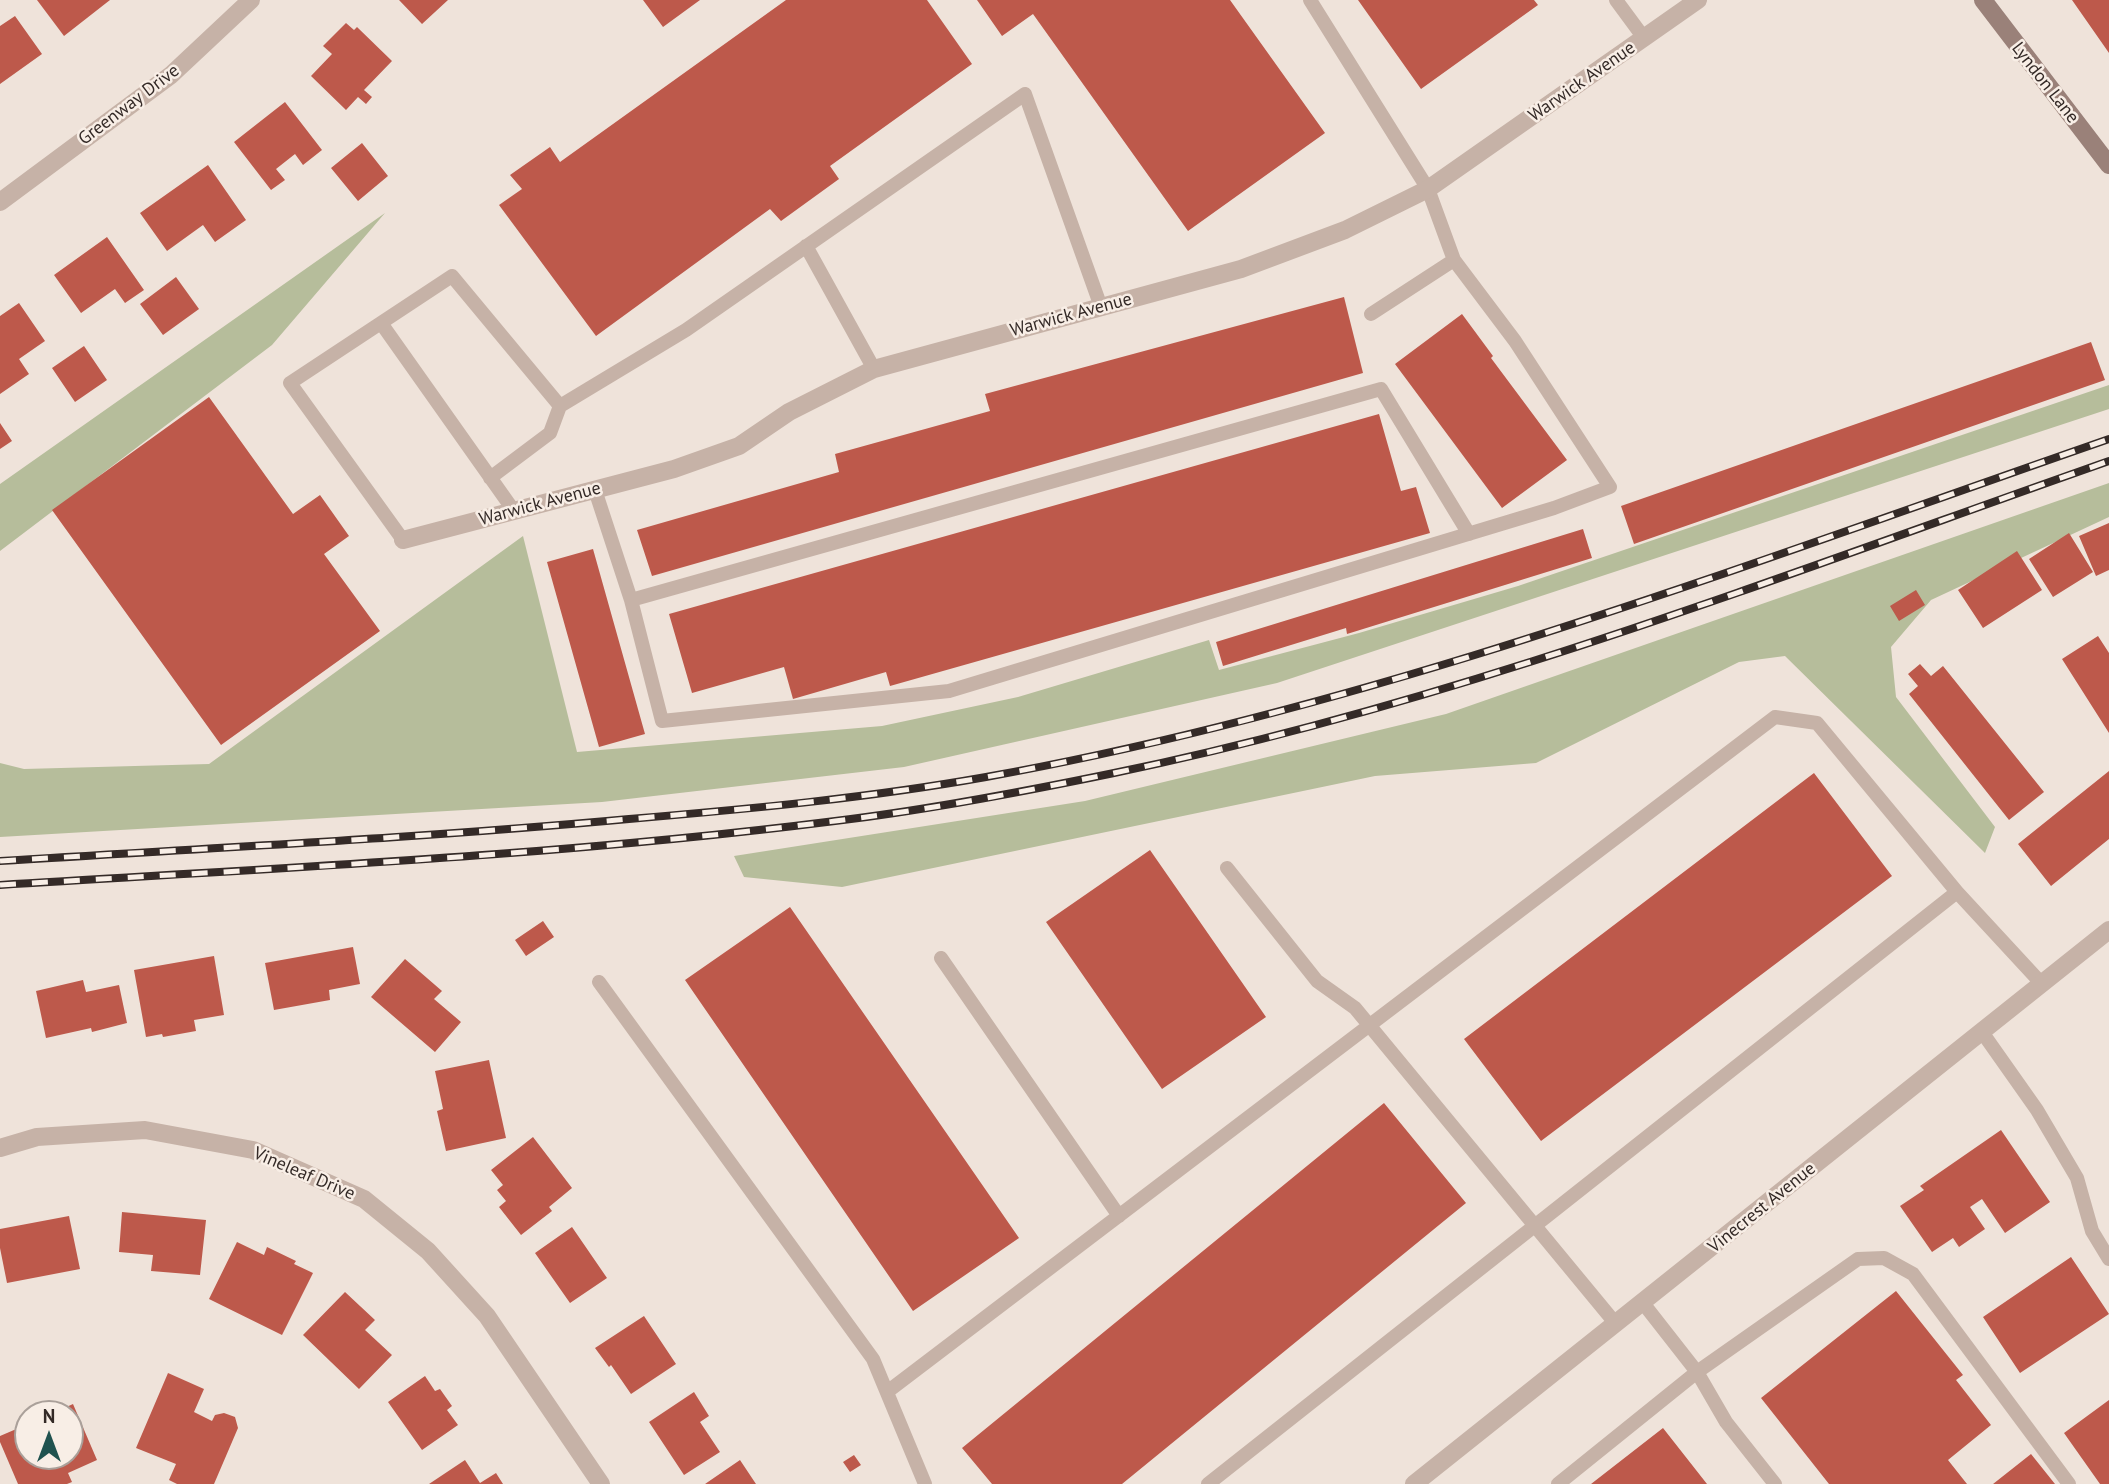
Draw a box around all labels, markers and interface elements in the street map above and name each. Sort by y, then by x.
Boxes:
street label: Warwick Avenue [1525,37,1639,127]
street label: Lyndon Lane [2007,38,2083,128]
street label: Greenway Drive [74,60,184,150]
street label: Warwick Avenue [1008,288,1134,342]
street label: Warwick Avenue [477,477,603,531]
street label: Vineleaf Drive [250,1143,358,1205]
street label: Vinecrest Avenue [1704,1158,1820,1258]
north arrow [14,1400,84,1470]
text: N [43,1404,55,1428]

